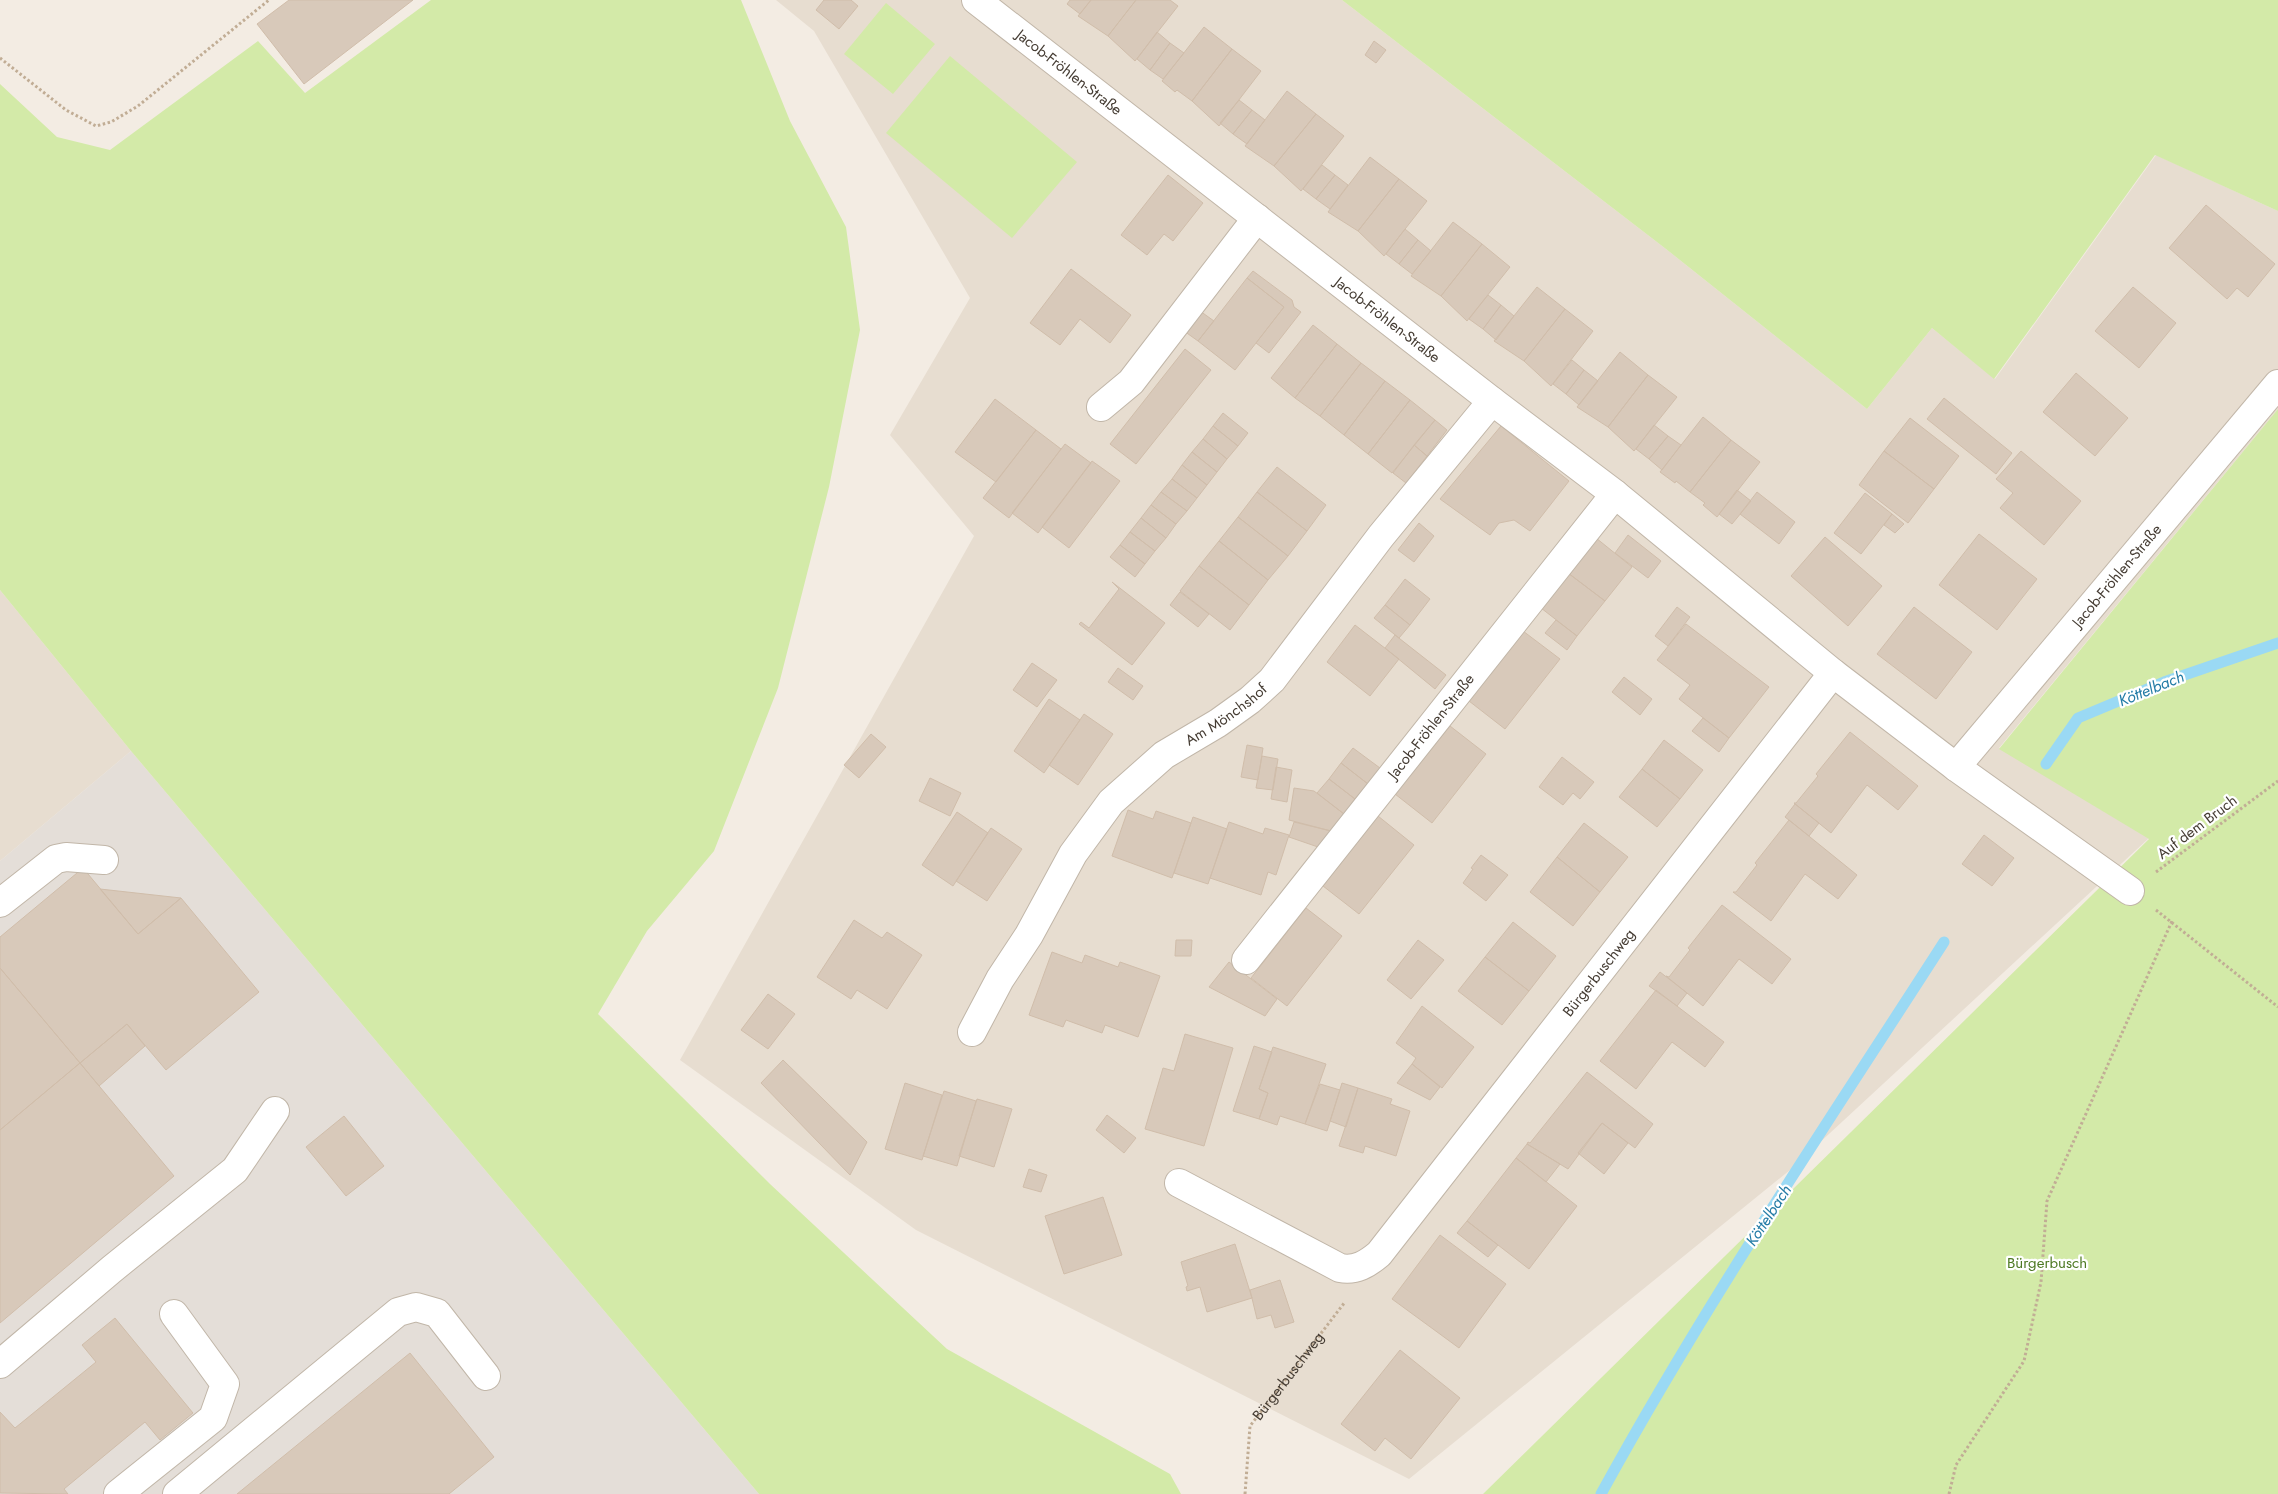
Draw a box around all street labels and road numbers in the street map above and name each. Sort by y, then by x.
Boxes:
street label: Jacob-Fröhlen-Straße [1010,23,1127,121]
street label: Jacob-Fröhlen-Straße [1328,270,1445,368]
street label: Jacob-Fröhlen-Straße [2066,519,2167,634]
street label: Jacob-Fröhlen-Straße [1381,669,1480,785]
street label: Am Mönchshof [1181,678,1272,751]
street label: Auf dem Bruch [2152,790,2242,864]
street label: Bürgerbuschweg [1557,924,1640,1021]
street label: Bürgerbuschweg [1247,1327,1329,1425]

